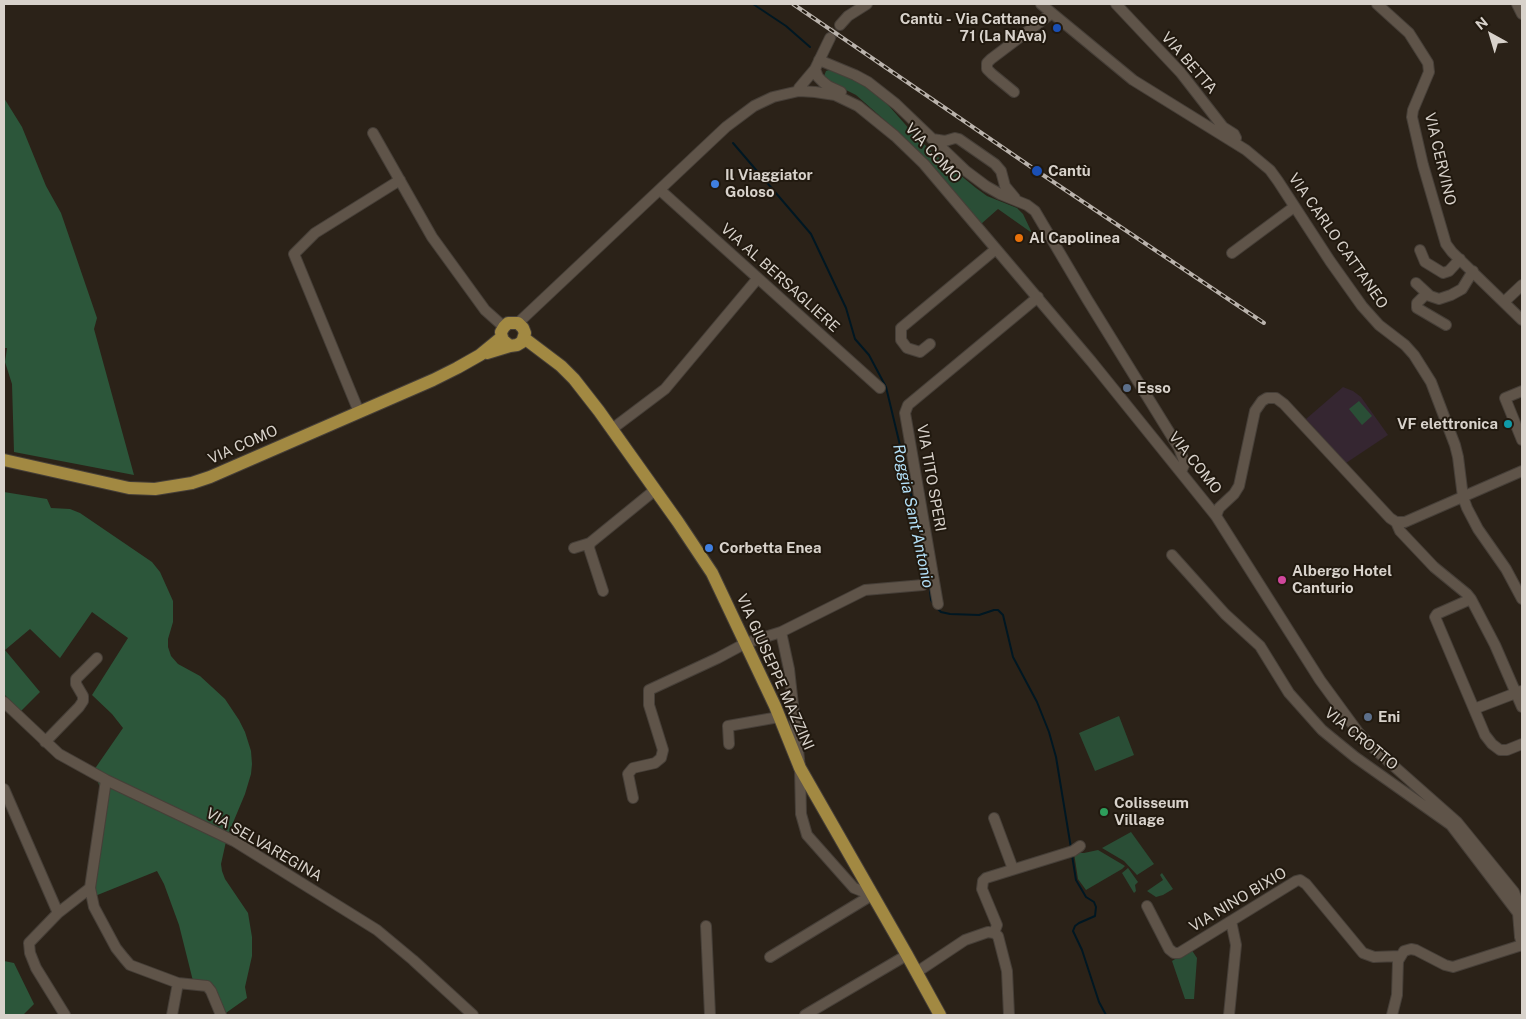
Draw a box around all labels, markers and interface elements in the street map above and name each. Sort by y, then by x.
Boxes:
place label: Cantù - Via Cattaneo 71 (La NAva) [900,10,1047,45]
north arrow [1466,10,1516,60]
text: N [1472,14,1491,33]
marker: Cantù - Via Cattaneo 71 (La NAva) [1051,22,1063,34]
street label: VIA BETTA [1157,28,1221,98]
street label: VIA CERVINO [1421,111,1459,207]
street label: VIA COMO [901,120,965,186]
place label: Cantù [1048,162,1091,180]
marker: Cantù [1030,164,1044,178]
place label: Il Viaggiator Goloso [725,166,813,201]
street label: VIA CARLO CATTANEO [1284,170,1392,312]
marker: Il Viaggiator Goloso [709,178,721,190]
street label: VIA AL BERSAGLIERE [717,220,843,336]
place label: Al Capolinea [1029,229,1120,247]
marker: Al Capolinea [1013,232,1025,244]
place label: Esso [1137,379,1171,397]
marker: Esso [1121,382,1133,394]
place label: VF elettronica [1397,415,1498,433]
marker: VF elettronica [1502,418,1514,430]
street label: VIA COMO [205,422,281,468]
street label: VIA TITO SPERI [913,423,949,533]
street label: VIA COMO [1165,428,1225,498]
water label: Roggia Sant'Antonio [888,442,938,590]
place label: Corbetta Enea [719,539,821,557]
marker: Corbetta Enea [703,542,715,554]
place label: Albergo Hotel Canturio [1292,562,1392,597]
marker: Albergo Hotel Canturio [1276,574,1288,586]
street label: VIA GIUSEPPE MAZZINI [732,591,818,753]
street label: VIA CROTTO [1321,704,1401,774]
place label: Eni [1378,708,1400,726]
marker: Eni [1362,711,1374,723]
place label: Colisseum Village [1114,794,1189,829]
street label: VIA SELVAREGINA [203,804,325,886]
marker: Colisseum Village [1098,806,1110,818]
street label: VIA NINO BIXIO [1186,864,1290,936]

